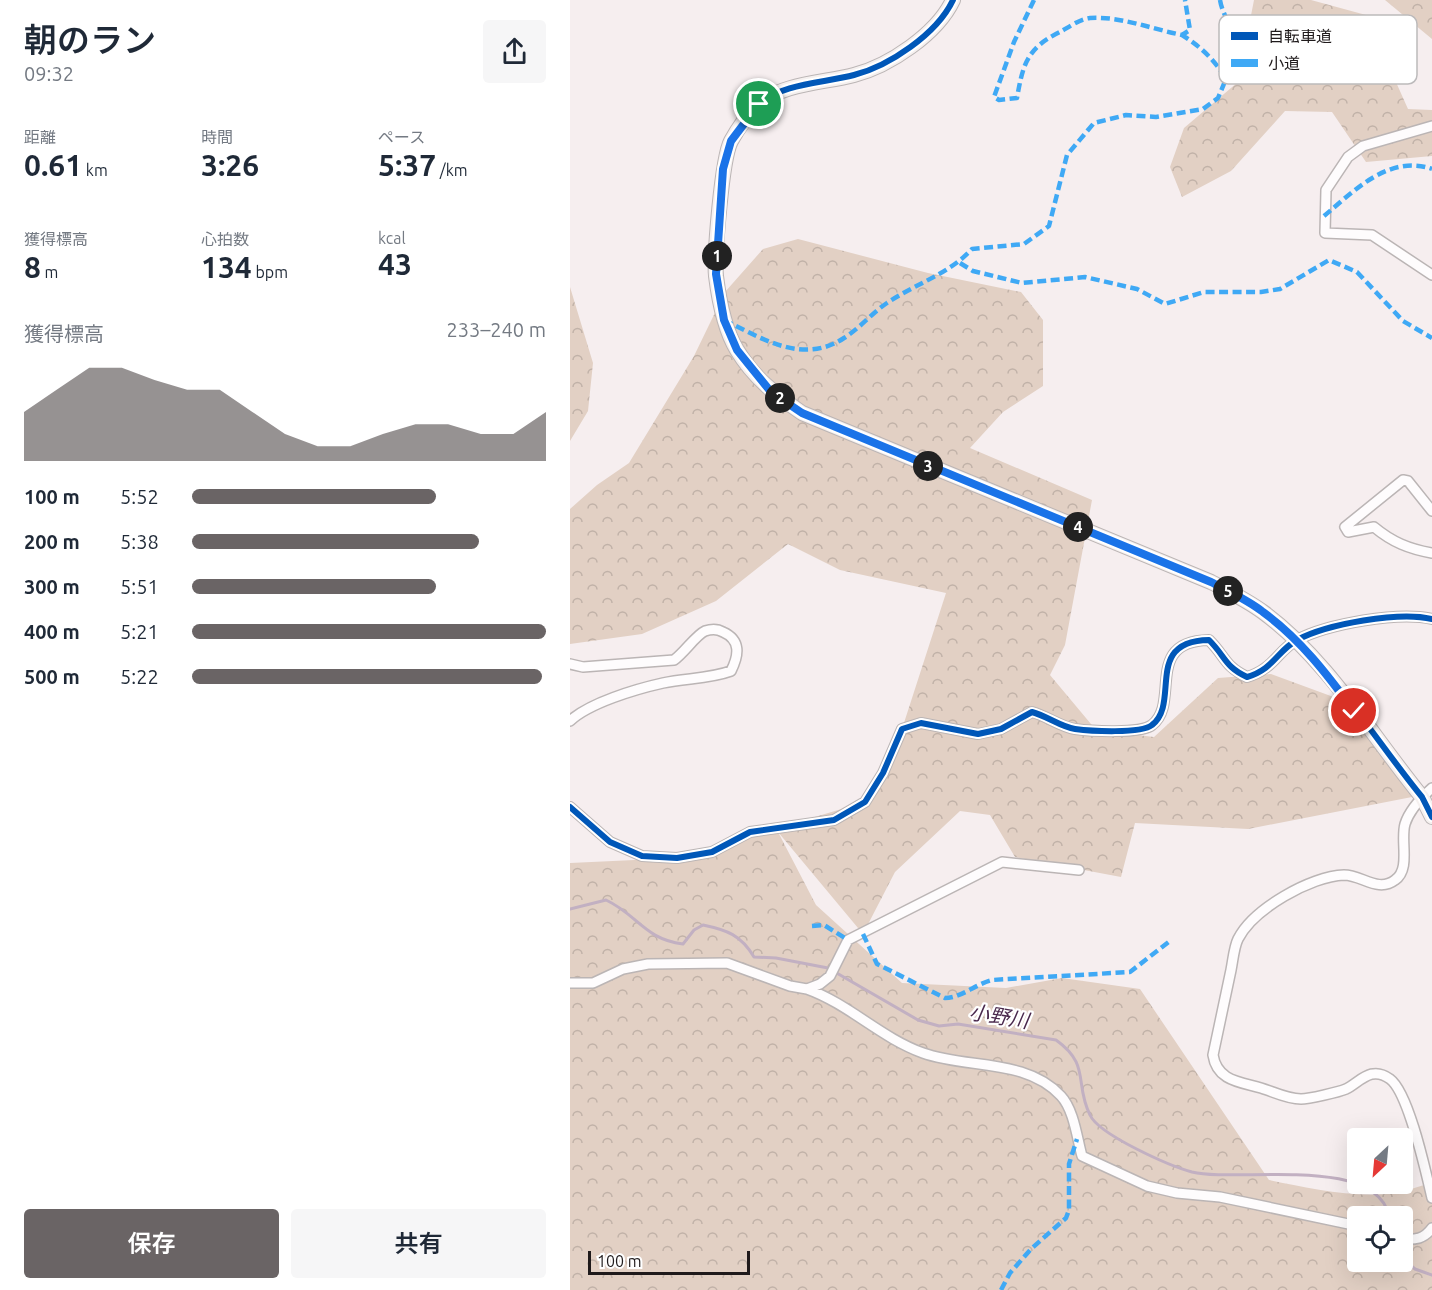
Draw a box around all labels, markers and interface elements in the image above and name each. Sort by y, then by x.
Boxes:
legend [1219,15,1417,84]
button: share [483,20,546,83]
text: 朝のラン [24,21,156,58]
text: 自転車道 [1268,27,1332,45]
text: 小道 [1268,54,1300,72]
text: 09:32 [24,62,74,85]
pin [733,78,784,129]
icon: arrive [742,87,775,120]
text: 距離 [24,128,56,146]
text: 時間 [201,128,233,146]
text: ペース [378,128,425,146]
text: 0.61 [24,148,82,182]
text: 3:26 [201,148,259,182]
text: 5:37 [378,148,436,182]
text: km [82,161,108,179]
text: /km [436,161,468,179]
text: kcal [378,229,406,247]
text: 獲得標高 [24,230,88,248]
text: 心拍数 [201,230,249,248]
pin: 1 [702,241,732,271]
text: 43 [378,247,412,281]
text: 1 [712,247,722,265]
text: 8 [24,250,41,284]
text: 134 [201,250,252,284]
text: m [41,263,58,281]
text: bpm [252,263,288,281]
text: 233–240 m [447,318,546,341]
text: 獲得標高 [24,322,104,345]
pin: 2 [765,383,795,413]
text: 2 [775,389,785,407]
pin: 3 [913,451,943,481]
text: 3 [923,457,933,475]
text: 100 m [24,485,80,508]
text: 5:52 [120,485,159,508]
pin: 4 [1063,512,1093,542]
text: 4 [1073,518,1083,536]
text: 200 m [24,530,80,553]
text: 5:38 [120,530,159,553]
text: 300 m [24,575,80,598]
text: 5:51 [120,575,159,598]
pin: 5 [1213,576,1243,606]
text: 5 [1223,582,1233,600]
text: 400 m [24,620,80,643]
text: 5:21 [120,620,159,643]
text: 500 m [24,665,80,688]
text: 5:22 [120,665,159,688]
pin [1328,685,1379,736]
icon: check [1337,694,1370,727]
water label: 小野川 [968,1000,1032,1032]
north arrow [1347,1128,1413,1194]
map controls [1347,1128,1413,1272]
button: locate [1347,1206,1413,1272]
button: 保存 [24,1209,279,1278]
button: 共有 [291,1209,546,1278]
scale bar [588,1248,750,1276]
text: 100 m [597,1252,642,1270]

